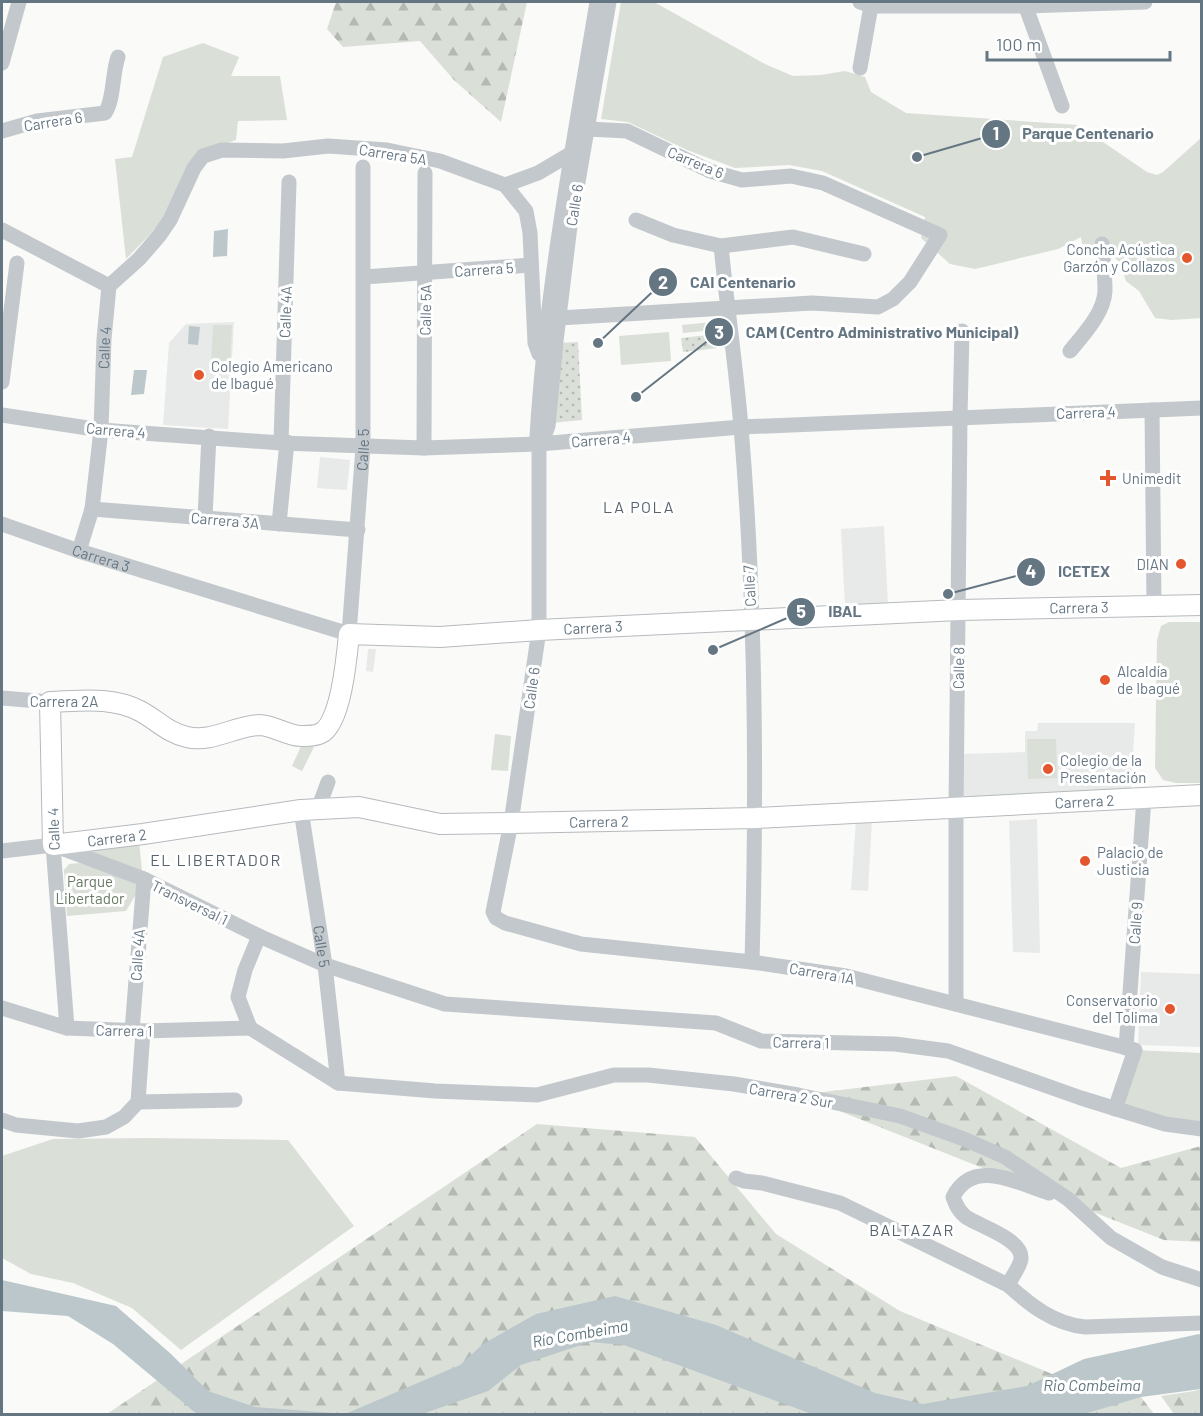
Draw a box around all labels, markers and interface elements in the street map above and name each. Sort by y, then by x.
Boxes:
scale bar [987,24,1170,62]
text: 100 m [996,33,1041,55]
street label: Carrera 6 [22,107,84,135]
callout: Parque Centenario [981,117,1166,151]
text: 1 [993,122,999,144]
text: Parque Centenario [1022,123,1154,142]
street label: Carrera 5A [358,140,428,168]
street label: Carrera 6 [665,142,727,182]
street label: Calle 6 [562,183,586,227]
place label: Concha Acústica Garzón y Collazos [1063,240,1175,275]
marker: Concha Acústica Garzón y Collazos [1180,251,1194,265]
street label: Carrera 5 [454,258,514,280]
callout: CAI Centenario [648,265,808,299]
text: 2 [658,271,668,293]
text: CAI Centenario [690,272,796,291]
street label: Calle 5A [416,284,434,336]
street label: Calle 4A [275,286,295,338]
callout: CAM (Centro Administrativo Municipal) [704,315,1030,349]
text: 3 [714,321,724,343]
text: CAM (Centro Administrativo Municipal) [746,322,1019,341]
street label: Calle 4 [94,325,114,369]
place label: Colegio Americano de Ibagué [211,357,333,392]
marker: Colegio Americano de Ibagué [192,368,206,382]
street label: Carrera 4 [1056,402,1116,422]
street label: Carrera 4 [85,418,147,442]
street label: Carrera 4 [570,427,632,451]
street label: Calle 5 [352,428,372,471]
marker: Unimedit [1099,469,1117,487]
place label: Unimedit [1122,469,1181,487]
district label: LA POLA [603,497,675,516]
street label: Carrera 3A [190,508,260,532]
street label: Carrera 3 [70,540,132,575]
callout: ICETEX [1016,555,1122,589]
place label: DIAN [1137,555,1169,573]
marker: DIAN [1174,557,1188,571]
text: 4 [1026,560,1037,582]
text: ICETEX [1058,561,1110,580]
street label: Calle 7 [739,565,759,607]
callout: IBAL [786,595,874,629]
street label: Carrera 3 [1049,597,1109,617]
text: 5 [796,600,806,622]
text: IBAL [828,601,862,620]
street label: Carrera 3 [563,616,623,638]
street label: Calle 8 [949,647,967,689]
place label: Alcaldía de Ibagué [1117,662,1180,697]
street label: Calle 6 [519,666,543,710]
marker: Alcaldía de Ibagué [1098,673,1112,687]
street label: Carrera 2A [30,692,98,710]
place label: Colegio de la Presentación [1060,751,1146,786]
marker: Colegio de la Presentación [1041,762,1055,776]
street label: Carrera 2 [1054,791,1115,812]
street label: Calle 4 [43,807,63,851]
street label: Carrera 2 [569,812,629,831]
street label: Carrera 2 [86,825,148,850]
place label: Palacio de Justicia [1097,843,1164,878]
district label: EL LIBERTADOR [150,850,282,869]
marker: Palacio de Justicia [1078,854,1092,868]
park label: Parque Libertador [55,872,125,907]
street label: Transversal 1 [149,876,231,928]
street label: Calle 9 [1125,901,1145,945]
street label: Calle 5 [310,924,334,969]
street label: Calle 4A [126,928,148,982]
street label: Carrera 1A [788,958,856,988]
place label: Conservatorio del Tolima [1066,991,1158,1026]
marker: Conservatorio del Tolima [1163,1002,1177,1016]
street label: Carrera 1 [95,1021,153,1039]
street label: Carrera 1 [772,1033,830,1051]
street label: Carrera 2 Sur [748,1079,835,1111]
district label: BALTAZAR [869,1220,955,1239]
water label: Río Combeima [531,1315,629,1351]
water label: Rio Combeima [1043,1375,1141,1394]

